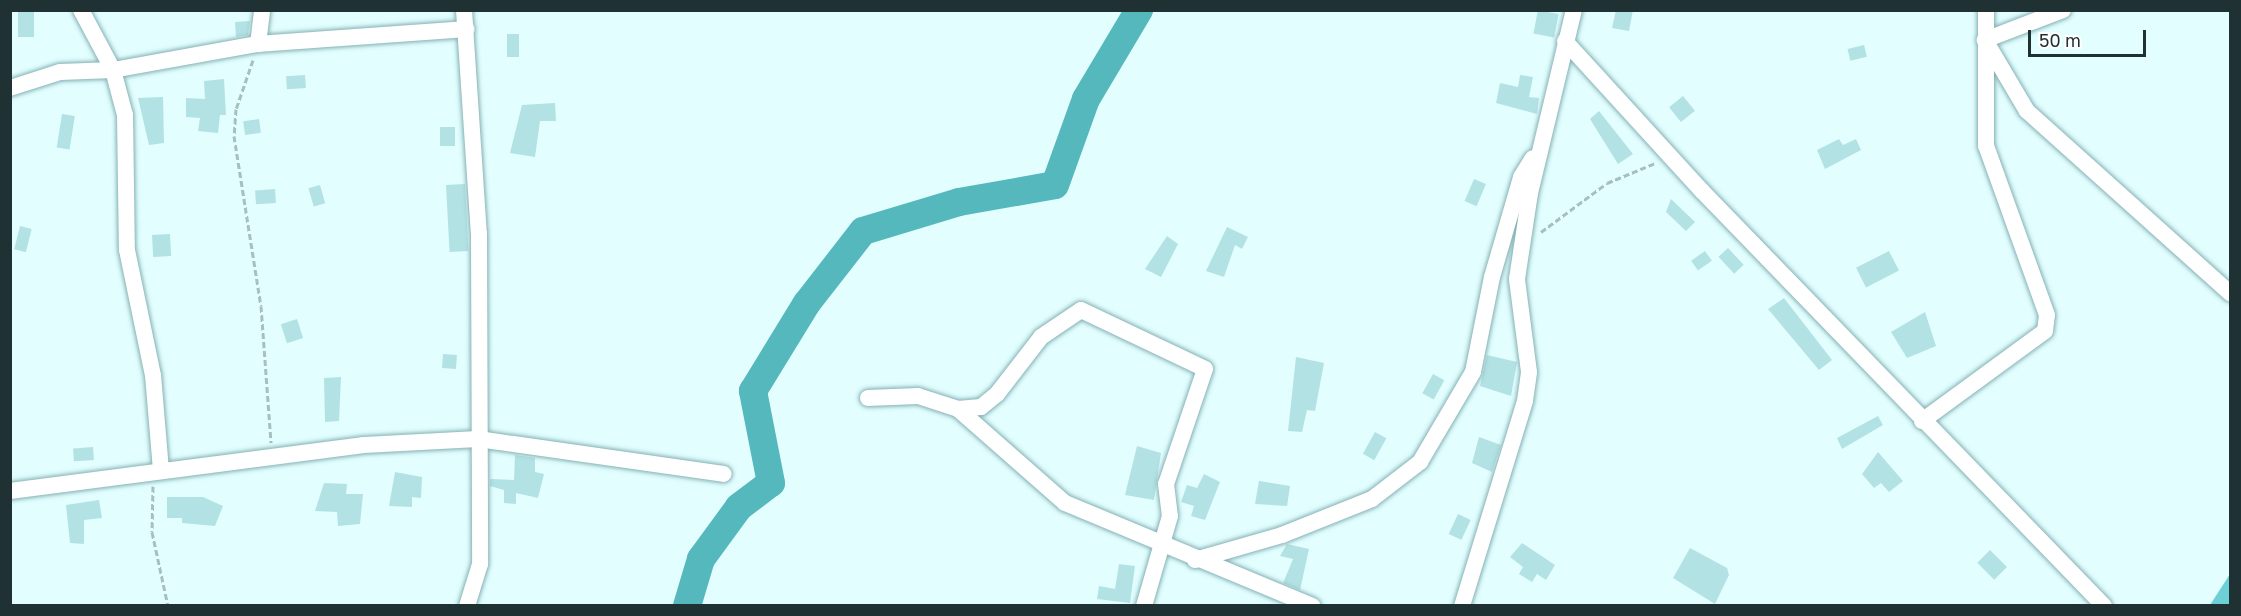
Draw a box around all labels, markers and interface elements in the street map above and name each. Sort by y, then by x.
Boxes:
scale bar [2031,18,2150,56]
text: 50 m [2039,29,2081,51]

